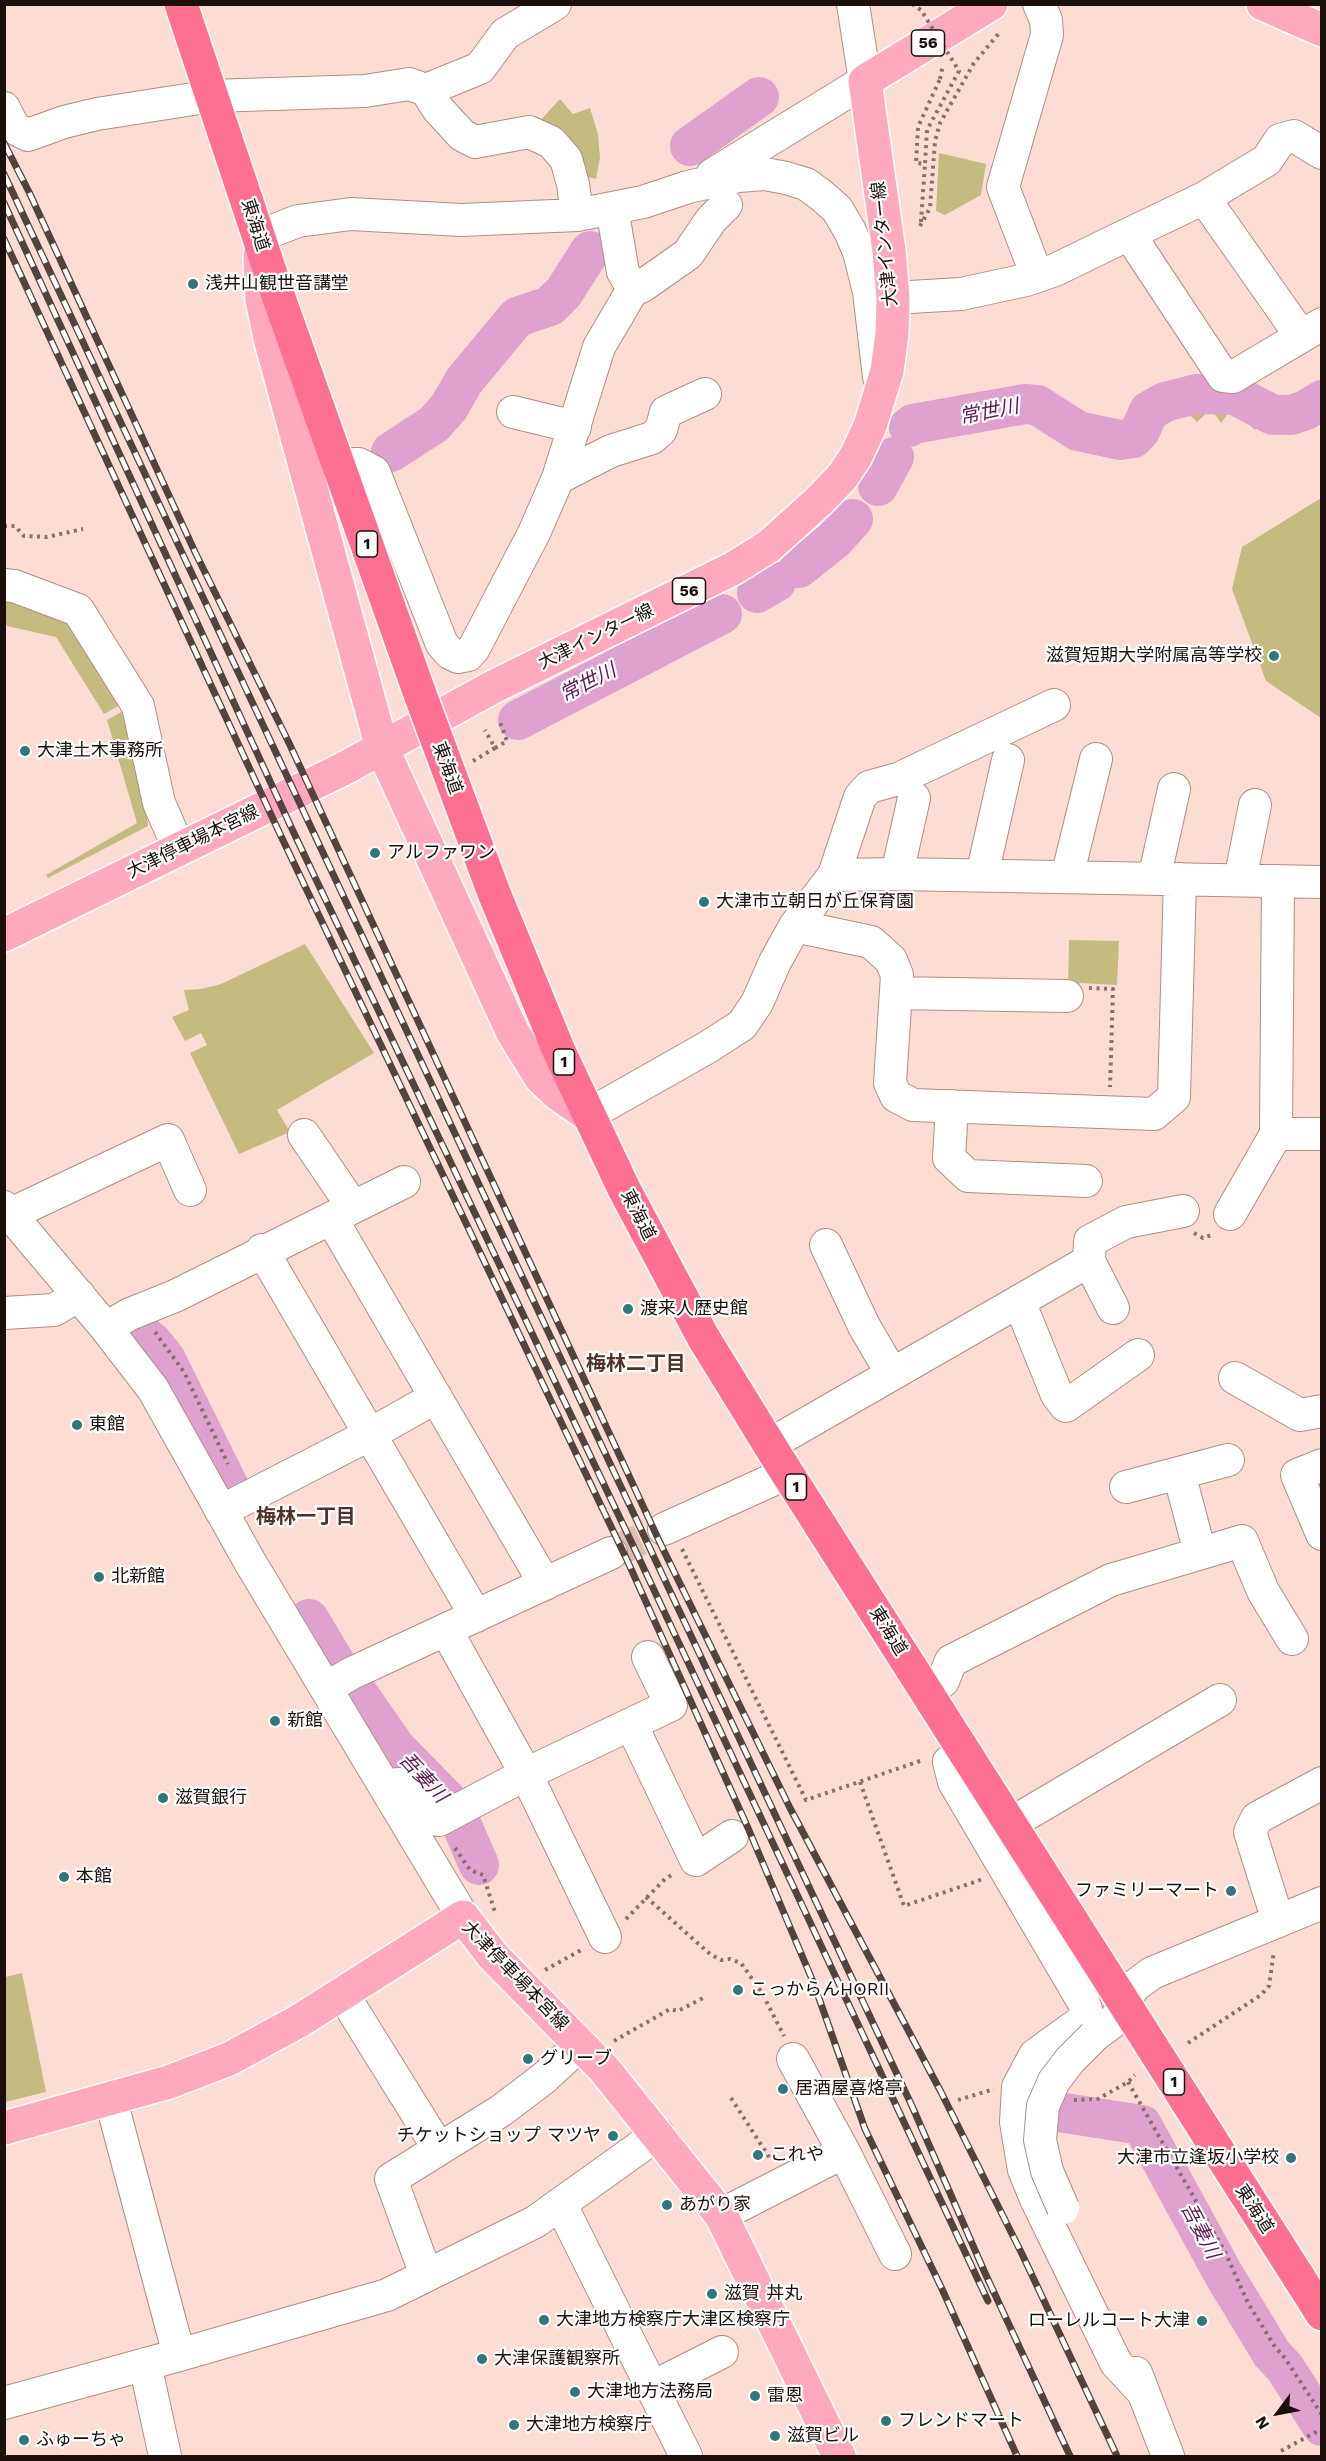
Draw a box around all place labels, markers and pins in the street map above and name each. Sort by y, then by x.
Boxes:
place label: 浅井山観世音講堂 [205,273,349,295]
marker: 浅井山観世音講堂 [186,277,200,291]
place label: 滋賀短期大学附属高等学校 [1046,645,1262,667]
marker: 滋賀短期大学附属高等学校 [1267,649,1281,663]
place label: 大津土木事務所 [37,740,163,762]
marker: 大津土木事務所 [18,744,32,758]
place label: アルファワン [387,842,495,864]
marker: アルファワン [368,846,382,860]
place label: 大津市立朝日が丘保育園 [716,891,914,913]
marker: 大津市立朝日が丘保育園 [697,895,711,909]
place label: 渡来人歴史館 [640,1298,748,1320]
marker: 渡来人歴史館 [621,1302,635,1316]
place label: 東館 [89,1414,125,1436]
marker: 東館 [70,1418,84,1432]
place label: 北新館 [111,1566,165,1588]
marker: 北新館 [92,1570,106,1584]
place label: 新館 [287,1710,323,1732]
marker: 新館 [268,1714,282,1728]
place label: 滋賀銀行 [175,1787,247,1809]
marker: 滋賀銀行 [156,1791,170,1805]
place label: 本館 [76,1866,112,1888]
marker: 本館 [57,1870,71,1884]
place label: ファミリーマート [1075,1880,1219,1902]
marker: ファミリーマート [1224,1884,1238,1898]
place label: こっからんHORII [750,1979,889,2001]
marker: こっからんHORII [731,1983,745,1997]
place label: グリーブ [540,2048,612,2070]
marker: グリーブ [521,2052,535,2066]
place label: 居酒屋喜烙亭 [795,2078,903,2100]
marker: 居酒屋喜烙亭 [776,2082,790,2096]
place label: チケットショップ マツヤ [397,2125,601,2147]
marker: チケットショップ マツヤ [606,2129,620,2143]
place label: これや [770,2144,824,2166]
place label: 大津市立逢坂小学校 [1117,2147,1279,2169]
marker: これや [751,2148,765,2162]
marker: 大津市立逢坂小学校 [1284,2151,1298,2165]
place label: あがり家 [679,2194,751,2216]
marker: あがり家 [660,2198,674,2212]
place label: 滋賀 丼丸 [724,2283,802,2305]
marker: 滋賀 丼丸 [705,2287,719,2301]
place label: 大津地方検察庁大津区検察庁 [556,2309,790,2331]
place label: ローレルコート大津 [1028,2310,1190,2332]
marker: 大津地方検察庁大津区検察庁 [537,2313,551,2327]
marker: ローレルコート大津 [1195,2314,1209,2328]
place label: 大津保護観察所 [494,2348,620,2370]
marker: 大津保護観察所 [475,2352,489,2366]
place label: 大津地方法務局 [587,2381,713,2403]
marker: 大津地方法務局 [568,2385,582,2399]
place label: 雷恩 [767,2385,803,2407]
marker: 雷恩 [748,2389,762,2403]
place label: フレンドマート [898,2410,1024,2432]
place label: 大津地方検察庁 [526,2414,652,2436]
marker: フレンドマート [879,2414,893,2428]
marker: 大津地方検察庁 [507,2418,521,2432]
place label: 滋賀ビル [787,2425,859,2447]
place label: ふゅーちゃ [36,2429,126,2451]
marker: 滋賀ビル [768,2429,782,2443]
marker: ふゅーちゃ [17,2433,31,2447]

